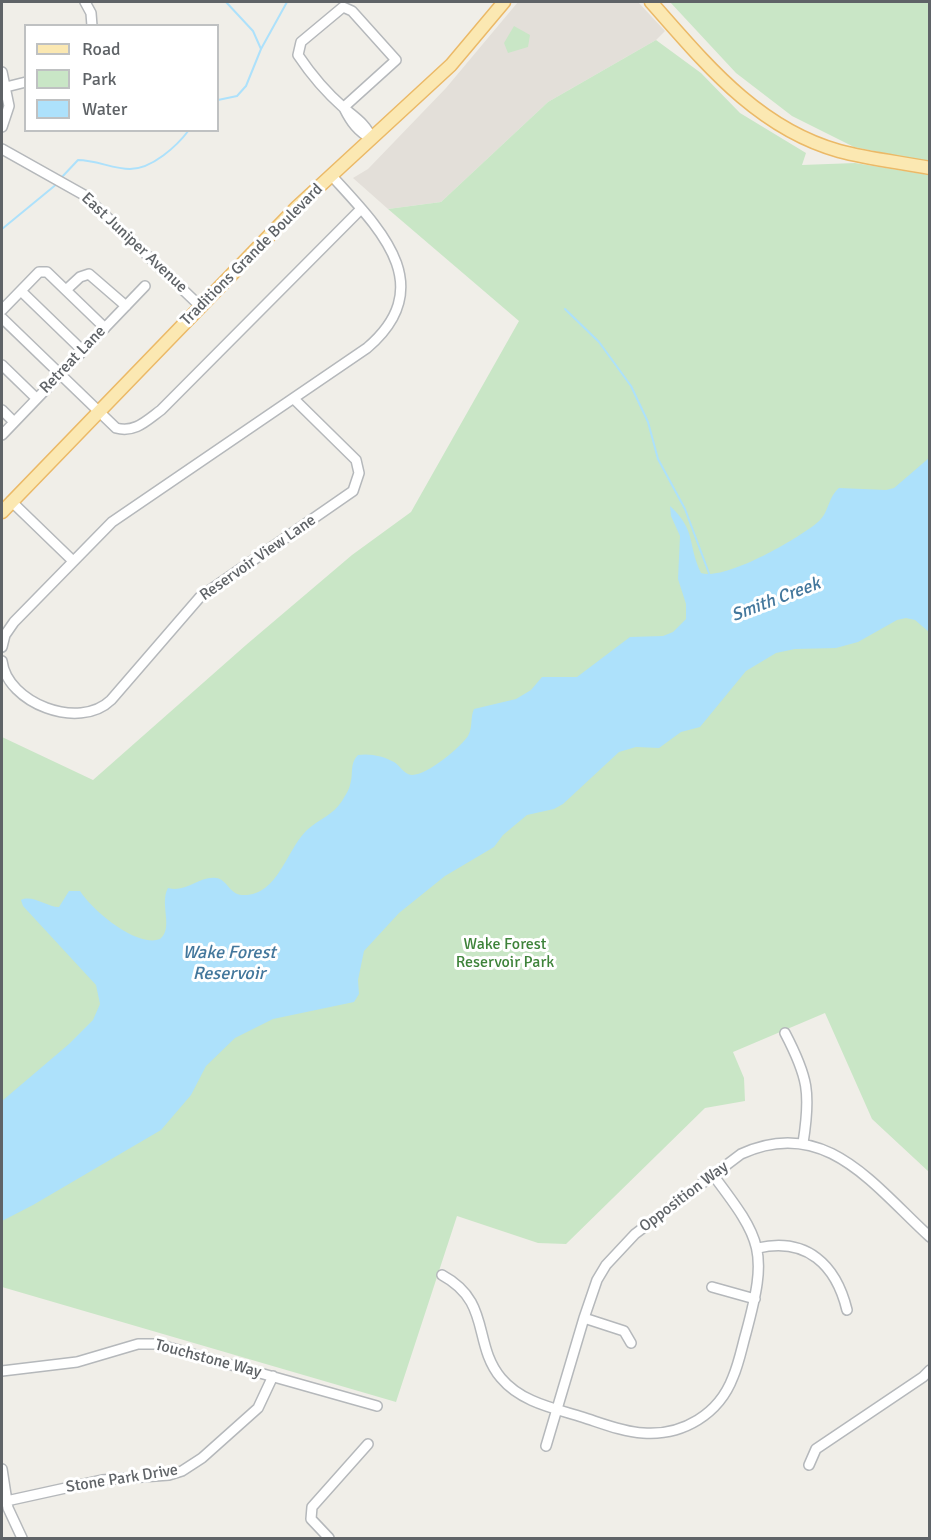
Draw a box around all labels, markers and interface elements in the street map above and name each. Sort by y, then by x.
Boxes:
legend [24,24,219,132]
text: Road [82,38,121,60]
text: Park [82,68,117,90]
text: Water [82,98,127,120]
street label: Traditions Grande Boulevard [177,180,327,330]
street label: East Juniper Avenue [77,189,191,297]
street label: Retreat Lane [36,322,110,398]
street label: Reservoir View Lane [196,511,320,605]
water label: Smith Creek [729,573,823,627]
park label: Wake Forest Reservoir Park [456,935,554,973]
water label: Wake Forest Reservoir [182,942,276,984]
street label: Opposition Way [636,1157,732,1237]
street label: Touchstone Way [153,1336,263,1382]
street label: Stone Park Drive [65,1461,179,1497]

